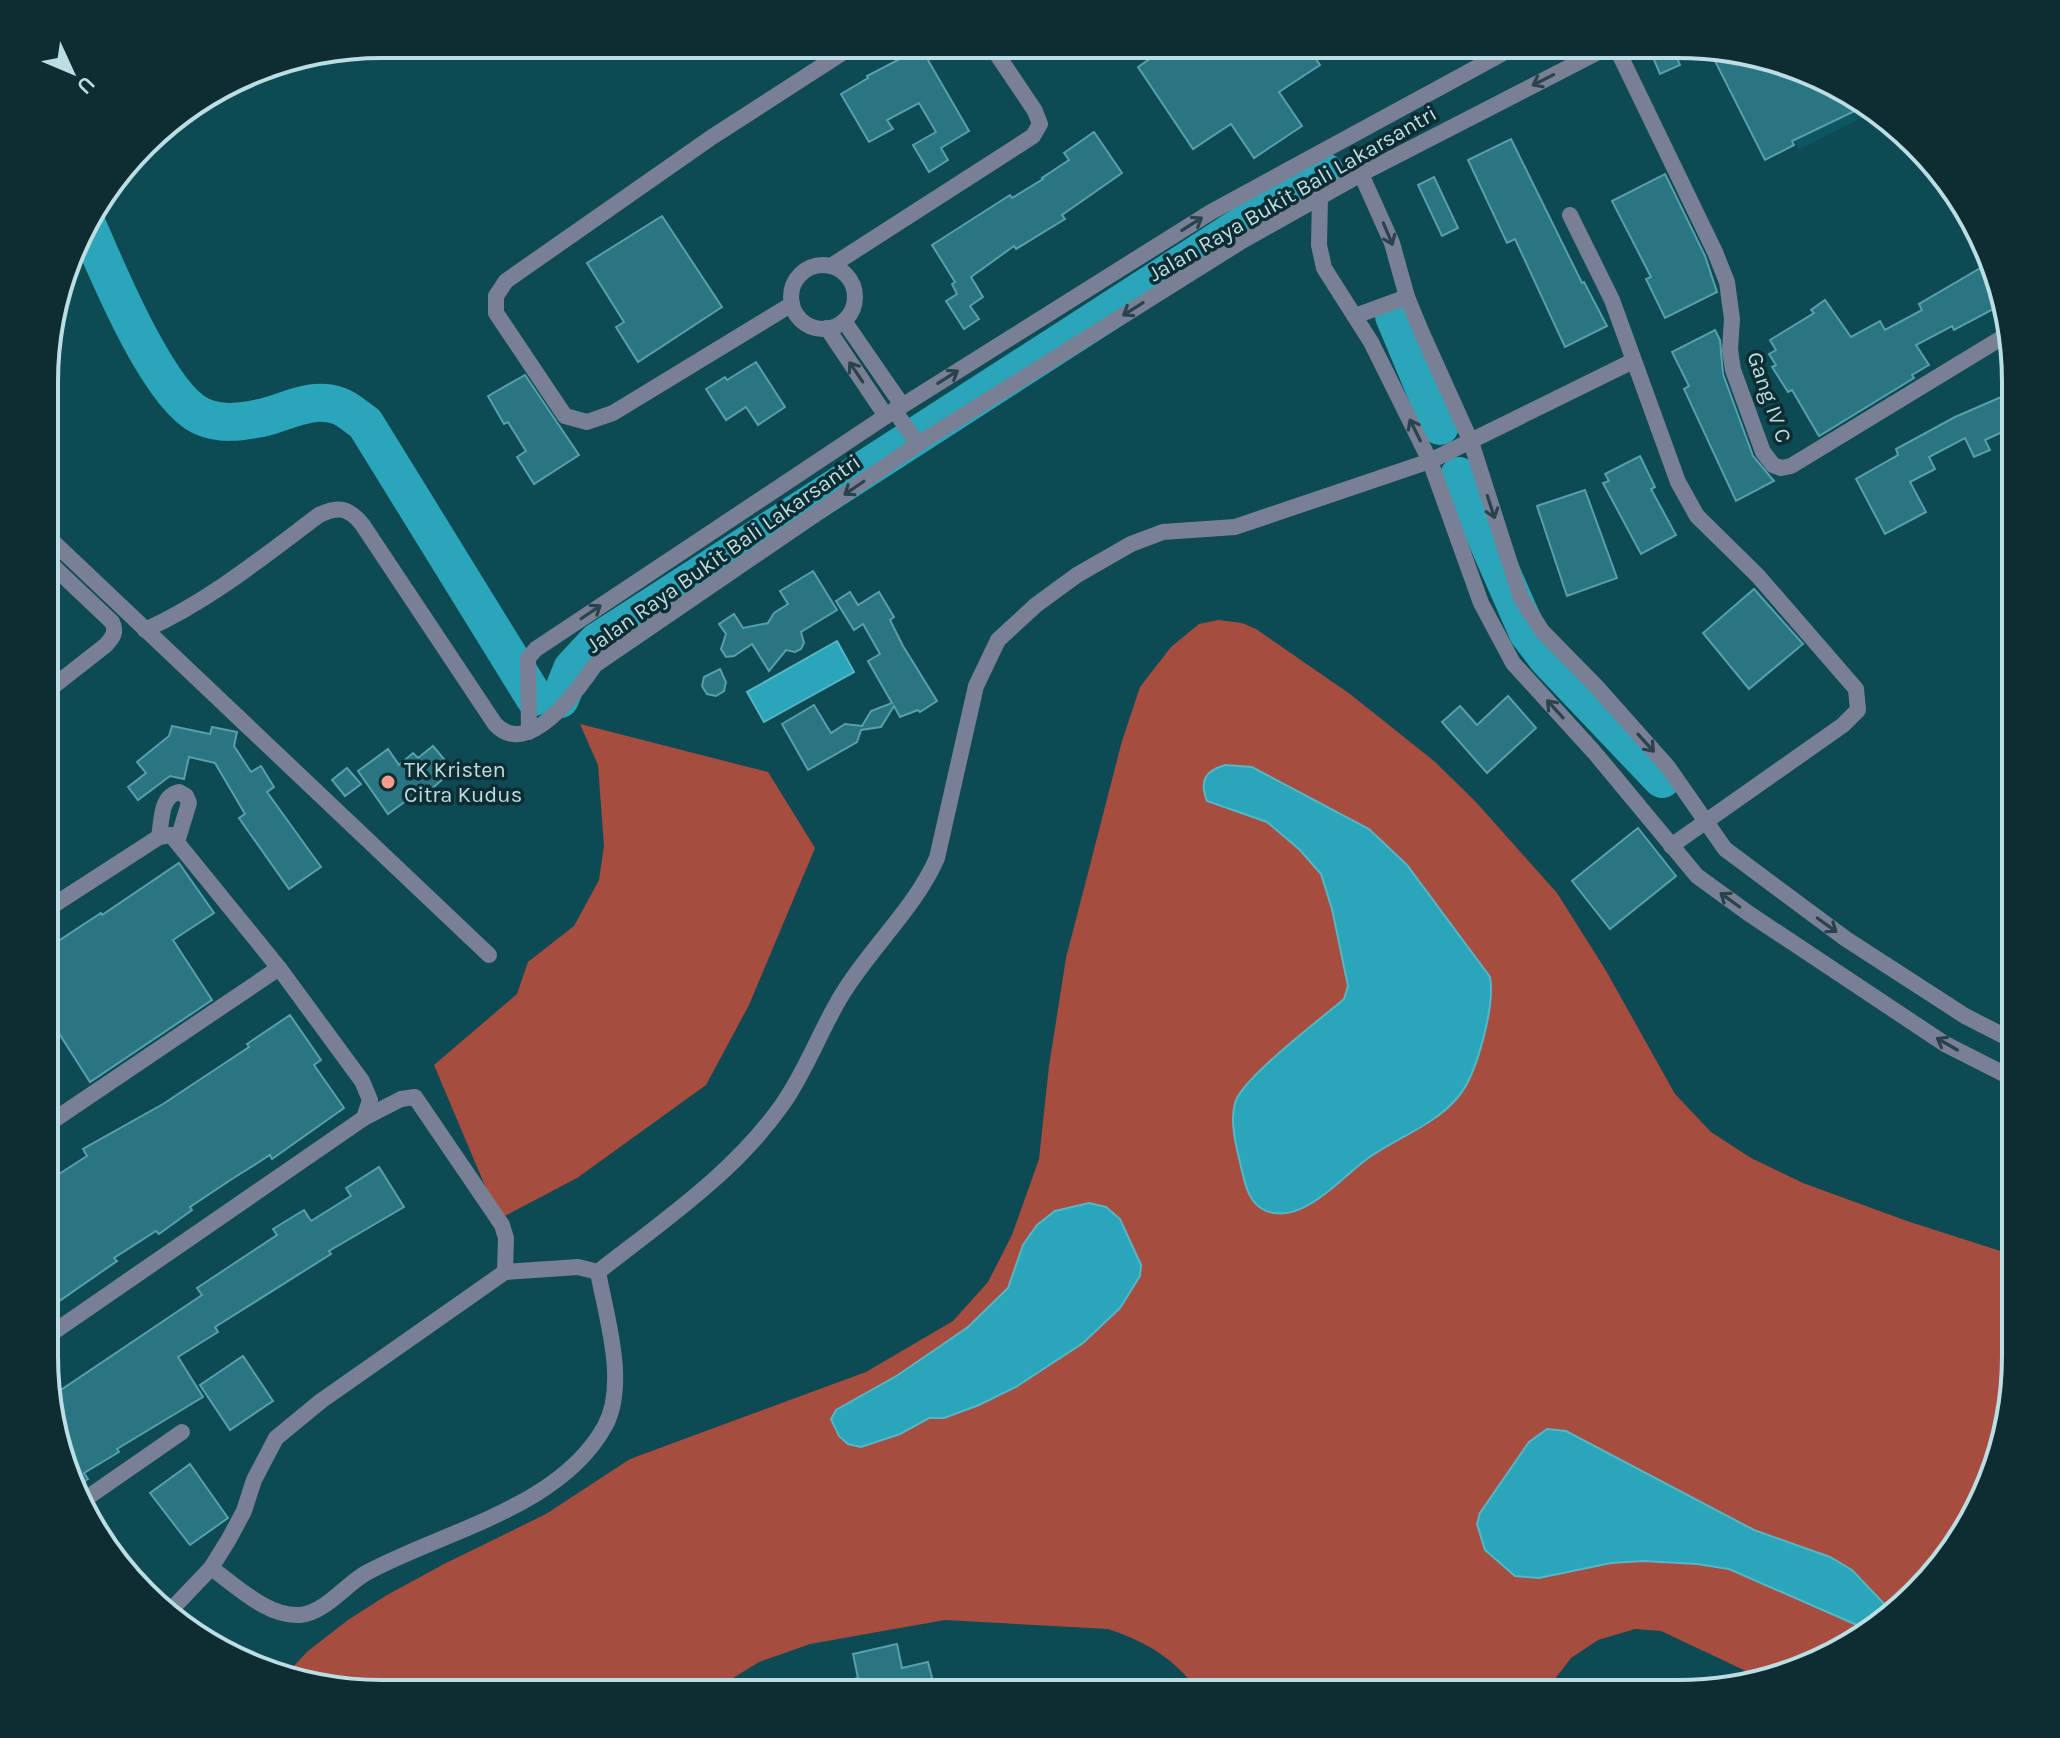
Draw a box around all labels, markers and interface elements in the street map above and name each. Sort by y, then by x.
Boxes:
north arrow [32,32,112,112]
text: U [71,71,100,100]
one-way arrow [1531,73,1555,89]
street label: Jalan Raya Bukit Bali Lakarsantri [1144,100,1441,287]
one-way arrow [1180,215,1203,231]
one-way arrow [1382,221,1396,246]
one-way arrow [1122,302,1145,318]
street label: Gang IV C [1741,348,1797,446]
one-way arrow [848,361,864,384]
one-way arrow [936,368,959,384]
one-way arrow [1407,419,1422,443]
street label: Jalan Raya Bukit Bali Lakarsantri [581,449,866,659]
one-way arrow [843,480,866,496]
one-way arrow [1485,494,1500,519]
one-way arrow [579,604,602,620]
one-way arrow [1547,700,1565,720]
one-way arrow [1636,732,1655,753]
place label: TK Kristen Citra Kudus [404,757,522,808]
marker: TK Kristen Citra Kudus [379,773,397,791]
one-way arrow [1720,892,1741,909]
one-way arrow [1816,916,1837,933]
one-way arrow [1936,1036,1959,1052]

